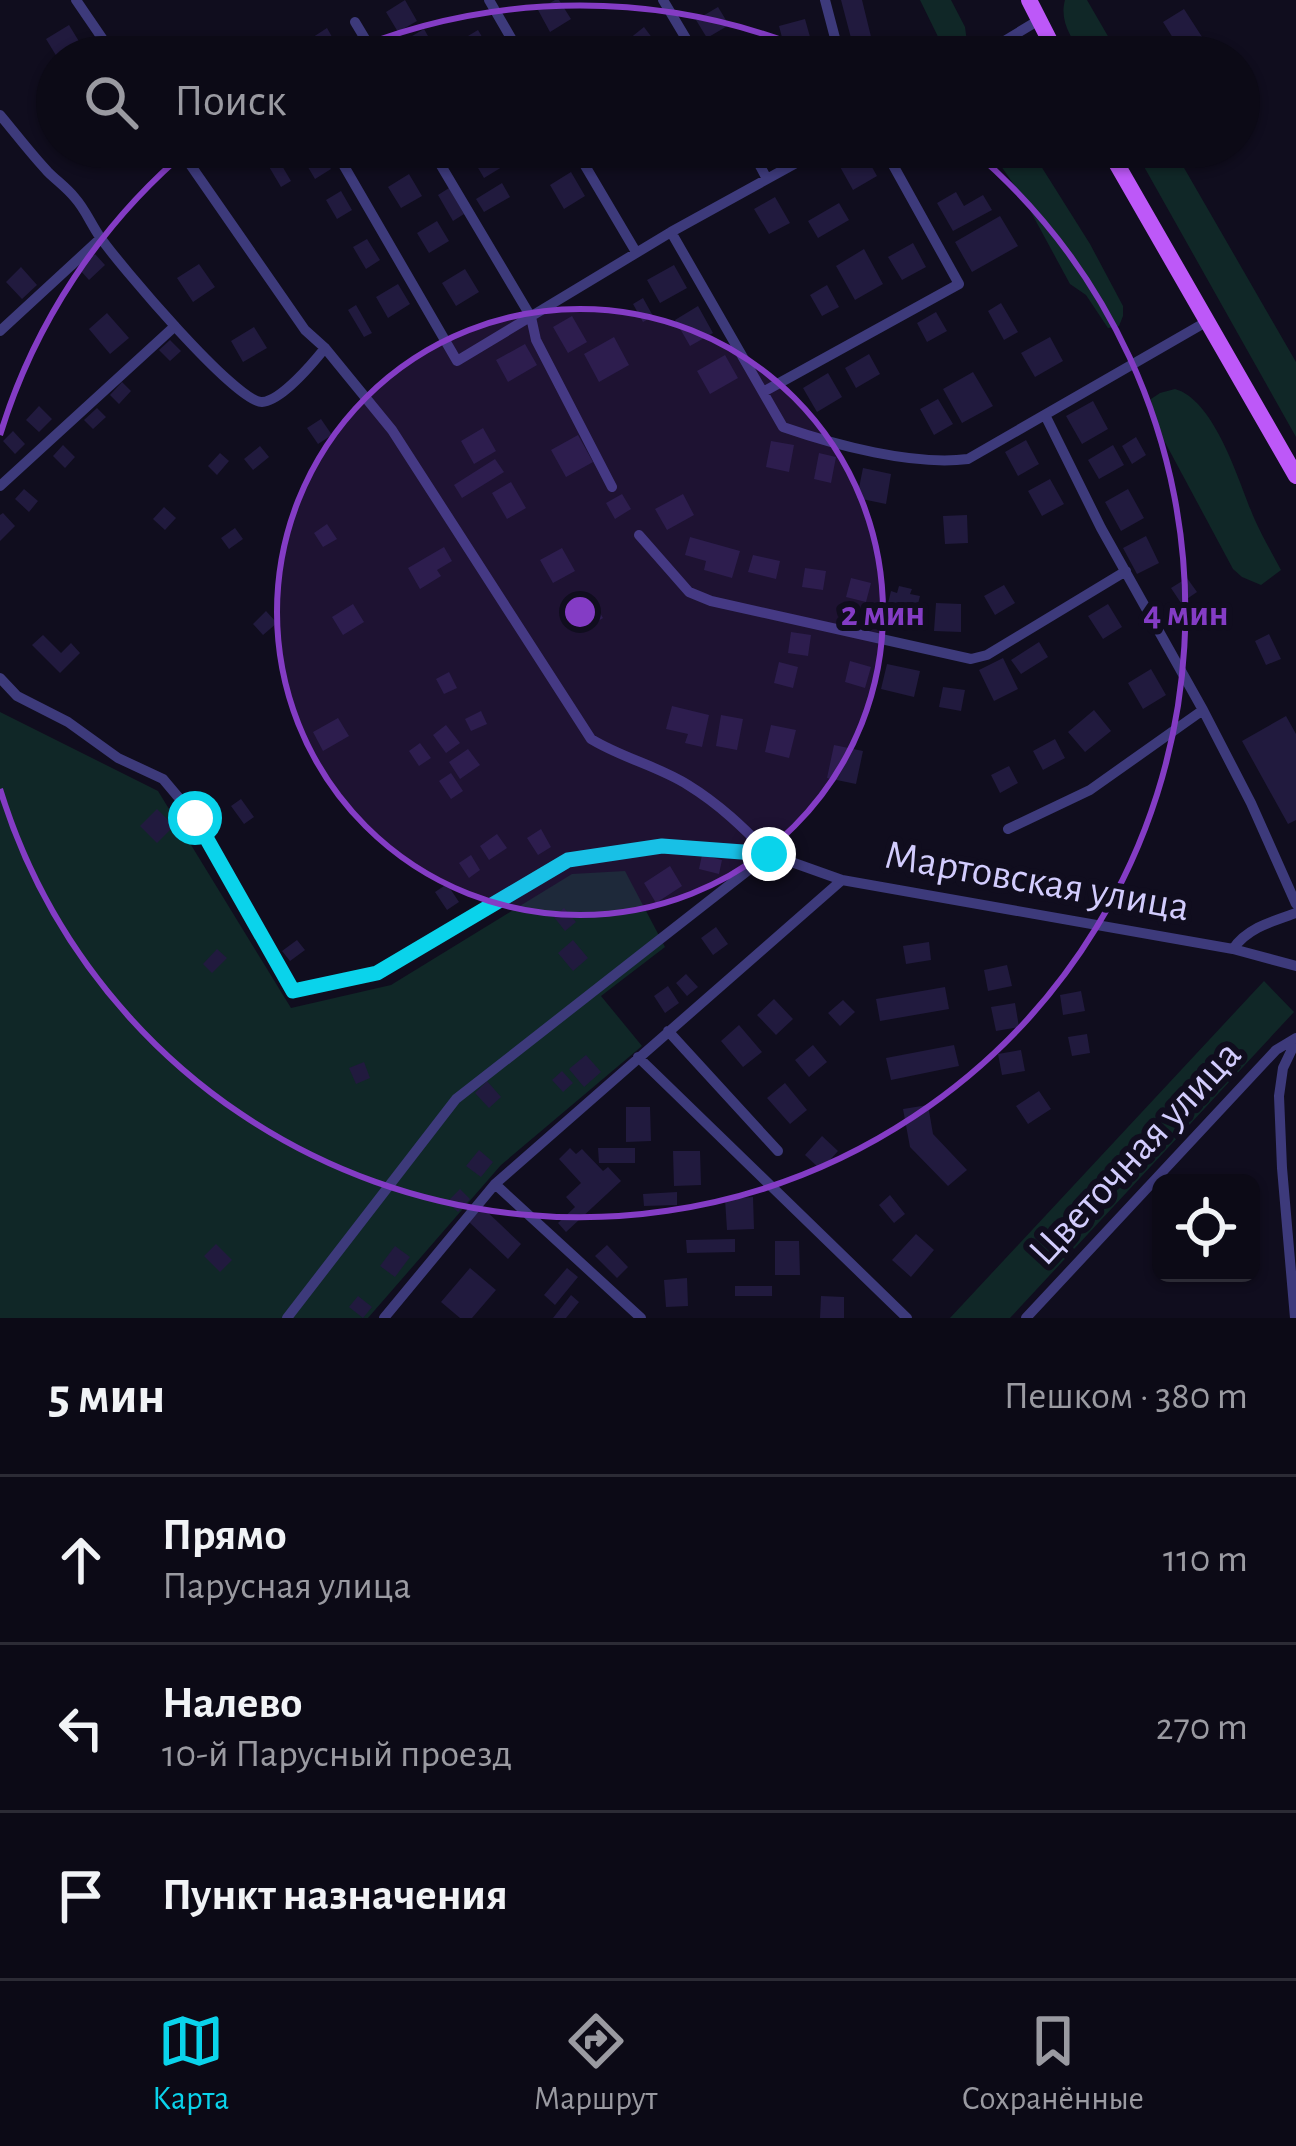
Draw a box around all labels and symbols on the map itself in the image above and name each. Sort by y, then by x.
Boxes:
centre of rings [559,591,601,633]
text: 2 мин [841,596,925,632]
text: 4 мин [1143,596,1229,632]
route start [168,791,222,845]
route end [742,827,796,881]
street label: Мартовская улица [881,834,1193,928]
street label: Цветочная улица [1021,1033,1249,1273]

